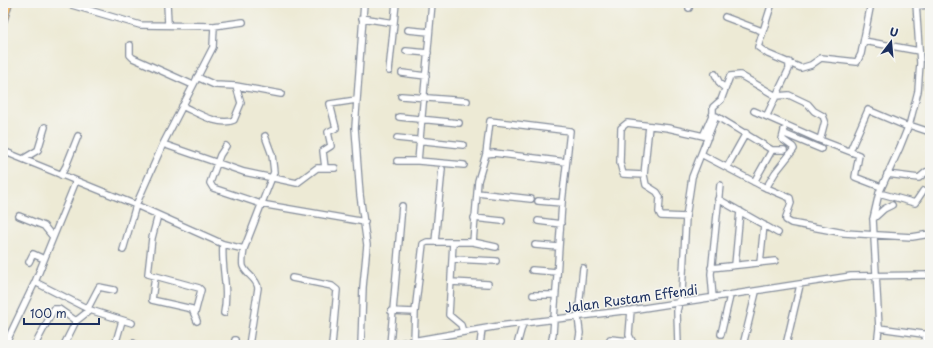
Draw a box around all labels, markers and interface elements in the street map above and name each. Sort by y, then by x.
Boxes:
north arrow [871,22,911,62]
text: U [888,23,900,41]
street label: Jalan Rustam Effendi [563,279,699,317]
scale bar [24,300,99,326]
text: 100 m [30,304,67,322]

